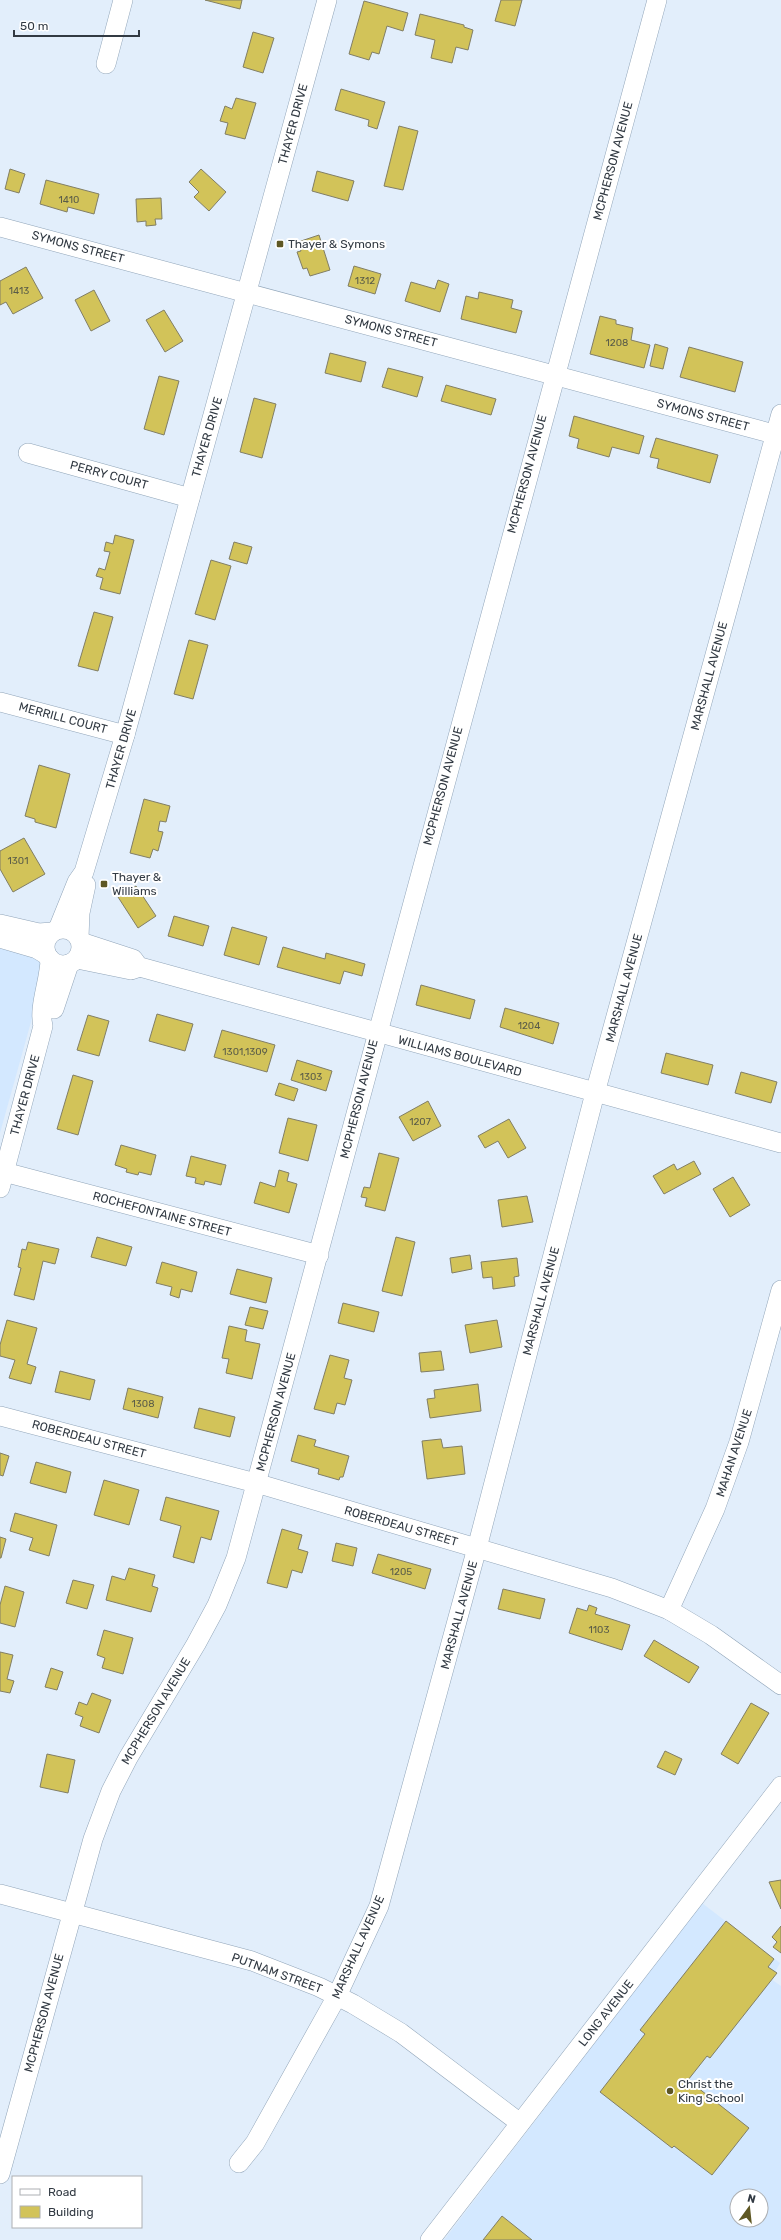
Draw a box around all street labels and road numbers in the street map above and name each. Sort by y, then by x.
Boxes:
street label: THAYER DRIVE [275,82,311,166]
street label: MCPHERSON AVENUE [590,100,636,222]
street label: SYMONS STREET [30,228,126,266]
street label: SYMONS STREET [343,312,439,350]
street label: THAYER DRIVE [189,395,225,479]
street label: SYMONS STREET [655,396,751,434]
street label: MCPHERSON AVENUE [504,413,550,535]
street label: PERRY COURT [69,458,149,492]
street label: MARSHALL AVENUE [688,620,730,732]
street label: MERRILL COURT [17,699,109,737]
street label: THAYER DRIVE [103,707,139,791]
street label: MCPHERSON AVENUE [420,725,466,847]
street label: MARSHALL AVENUE [603,932,645,1044]
street label: WILLIAMS BOULEVARD [397,1033,523,1079]
street label: MCPHERSON AVENUE [337,1038,381,1160]
street label: THAYER DRIVE [7,1053,43,1137]
street label: ROCHEFONTAINE STREET [91,1189,233,1239]
street label: MARSHALL AVENUE [520,1245,562,1357]
street label: MCPHERSON AVENUE [253,1351,299,1473]
street label: MAHAN AVENUE [713,1407,755,1499]
street label: ROBERDEAU STREET [30,1417,148,1461]
street label: ROBERDEAU STREET [343,1503,459,1549]
street label: MARSHALL AVENUE [438,1559,480,1671]
street label: MCPHERSON AVENUE [119,1655,193,1767]
street label: MARSHALL AVENUE [329,1893,387,2001]
street label: PUTNAM STREET [230,1950,324,1996]
street label: MCPHERSON AVENUE [21,1952,67,2074]
street label: LONG AVENUE [576,1977,636,2049]

